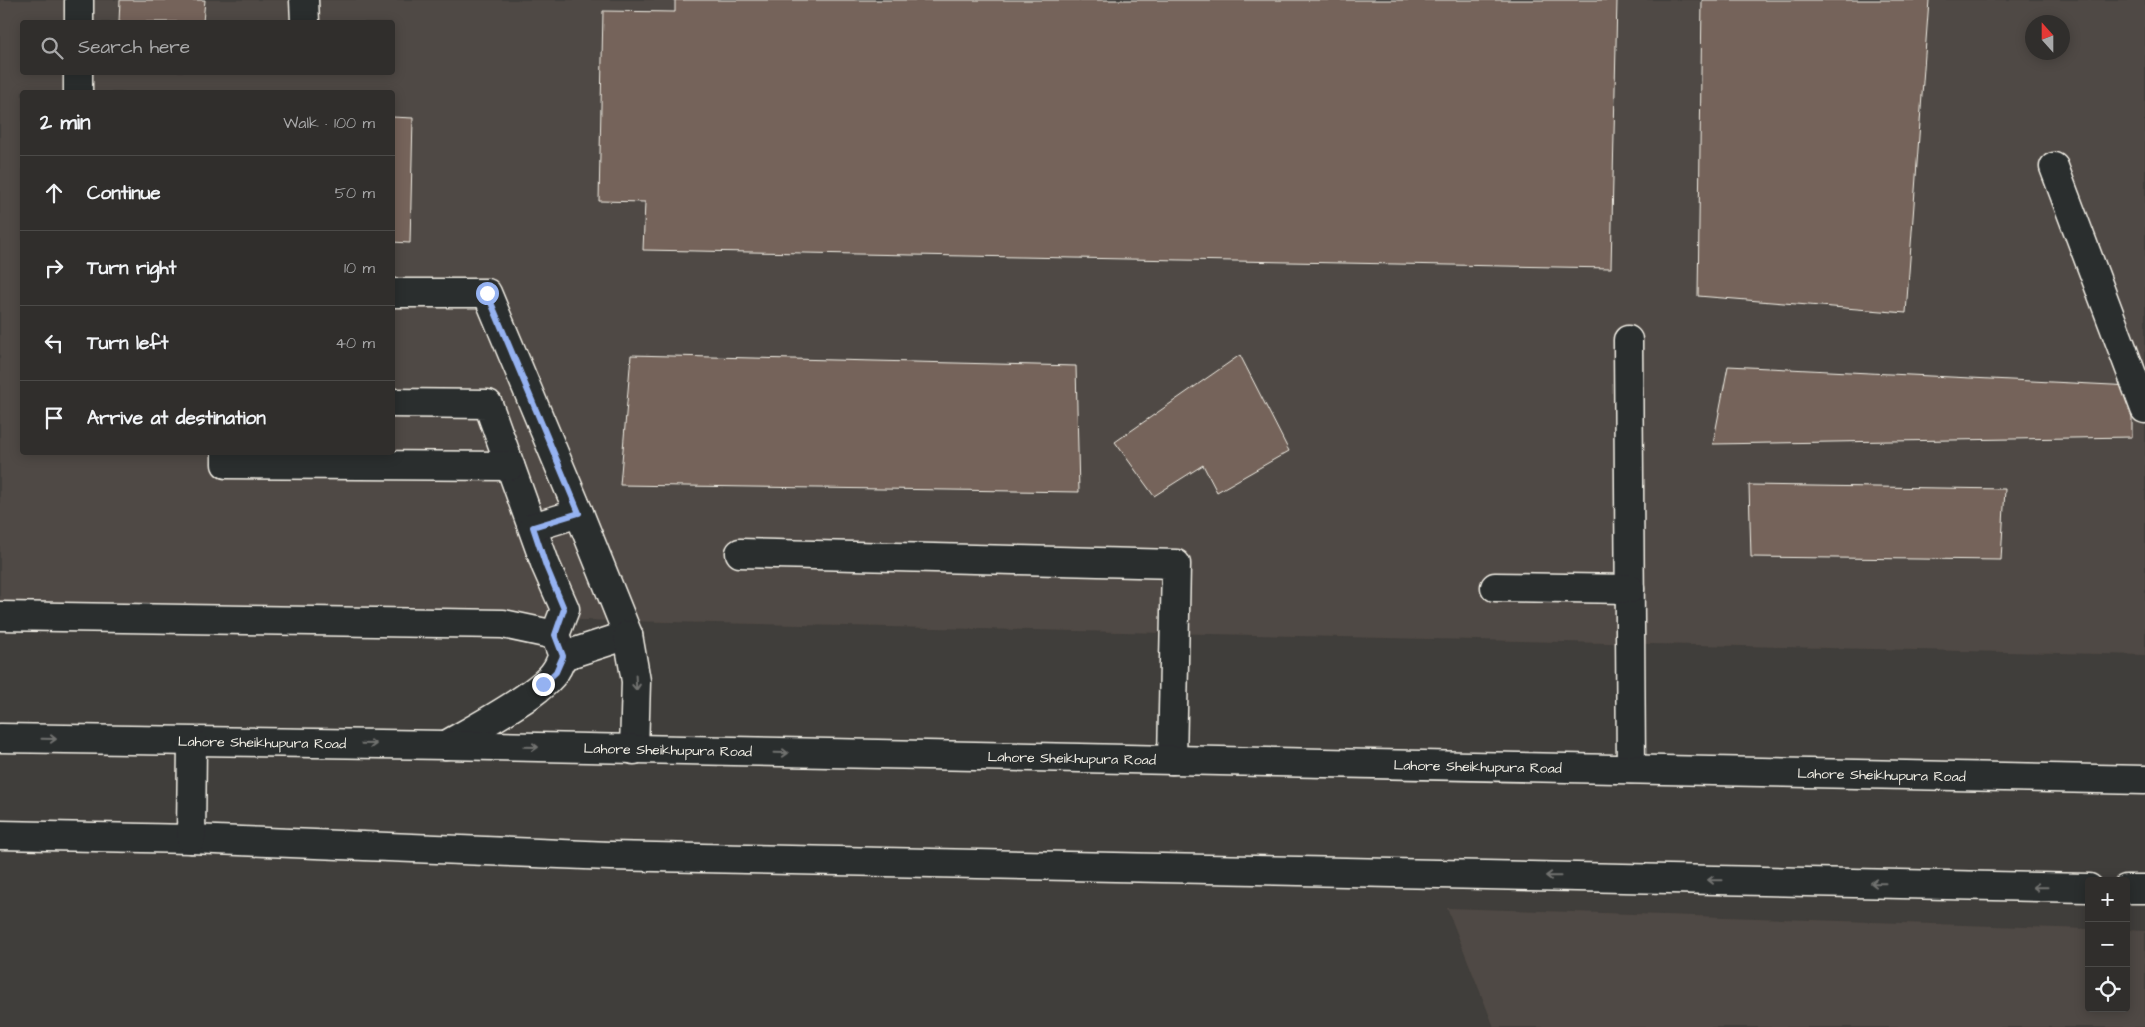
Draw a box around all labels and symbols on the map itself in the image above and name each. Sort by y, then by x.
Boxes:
north arrow [2025,15,2070,60]
route start [476,282,499,305]
route end [532,673,555,696]
one-way arrow [631,675,640,691]
street label: Lahore Sheikhupura Road [178,732,346,754]
one-way arrow [40,734,56,744]
one-way arrow [360,739,376,749]
street label: Lahore Sheikhupura Road [583,739,752,762]
one-way arrow [523,743,539,752]
street label: Lahore Sheikhupura Road [987,747,1156,771]
one-way arrow [772,748,789,758]
street label: Lahore Sheikhupura Road [1393,756,1562,779]
street label: Lahore Sheikhupura Road [1797,764,1966,787]
one-way arrow [1545,872,1561,881]
one-way arrow [1707,875,1724,885]
one-way arrow [1870,879,1886,888]
one-way arrow [2032,882,2048,892]

